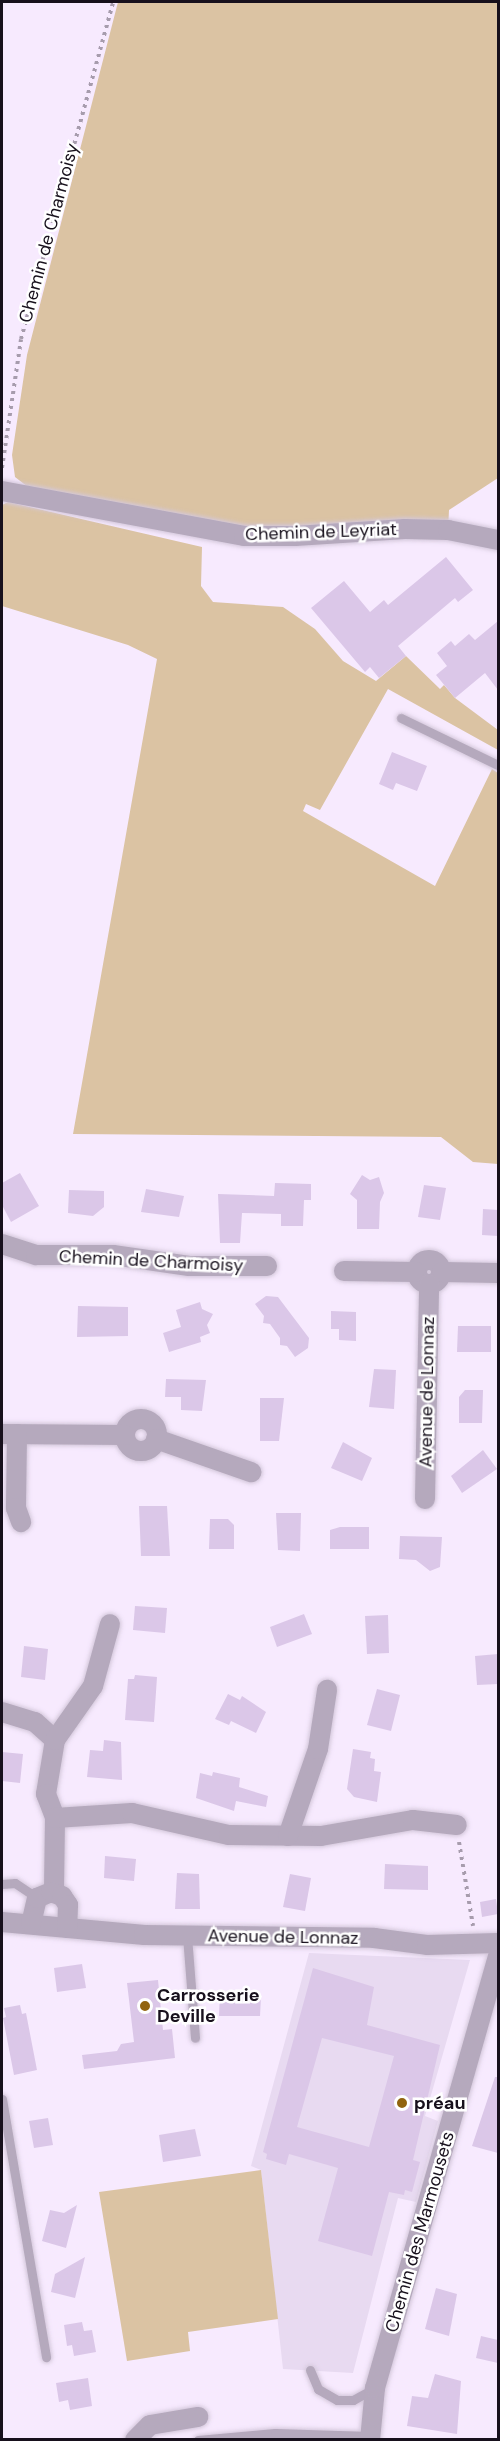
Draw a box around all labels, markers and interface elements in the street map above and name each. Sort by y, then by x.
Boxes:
street label: Chemin de Charmoisy [15,141,83,325]
street label: Chemin de Leyriat [245,519,397,545]
street label: Chemin de Charmoisy [58,1245,244,1277]
street label: Avenue de Lonnaz [415,1316,439,1468]
street label: Avenue de Lonnaz [207,1925,359,1949]
place label: Carrosserie Deville [157,1985,260,2028]
marker: Carrosserie Deville [138,1999,152,2013]
place label: préau [414,2092,465,2114]
marker: préau [395,2096,409,2110]
street label: Chemin des Marmousets [381,2129,459,2335]

